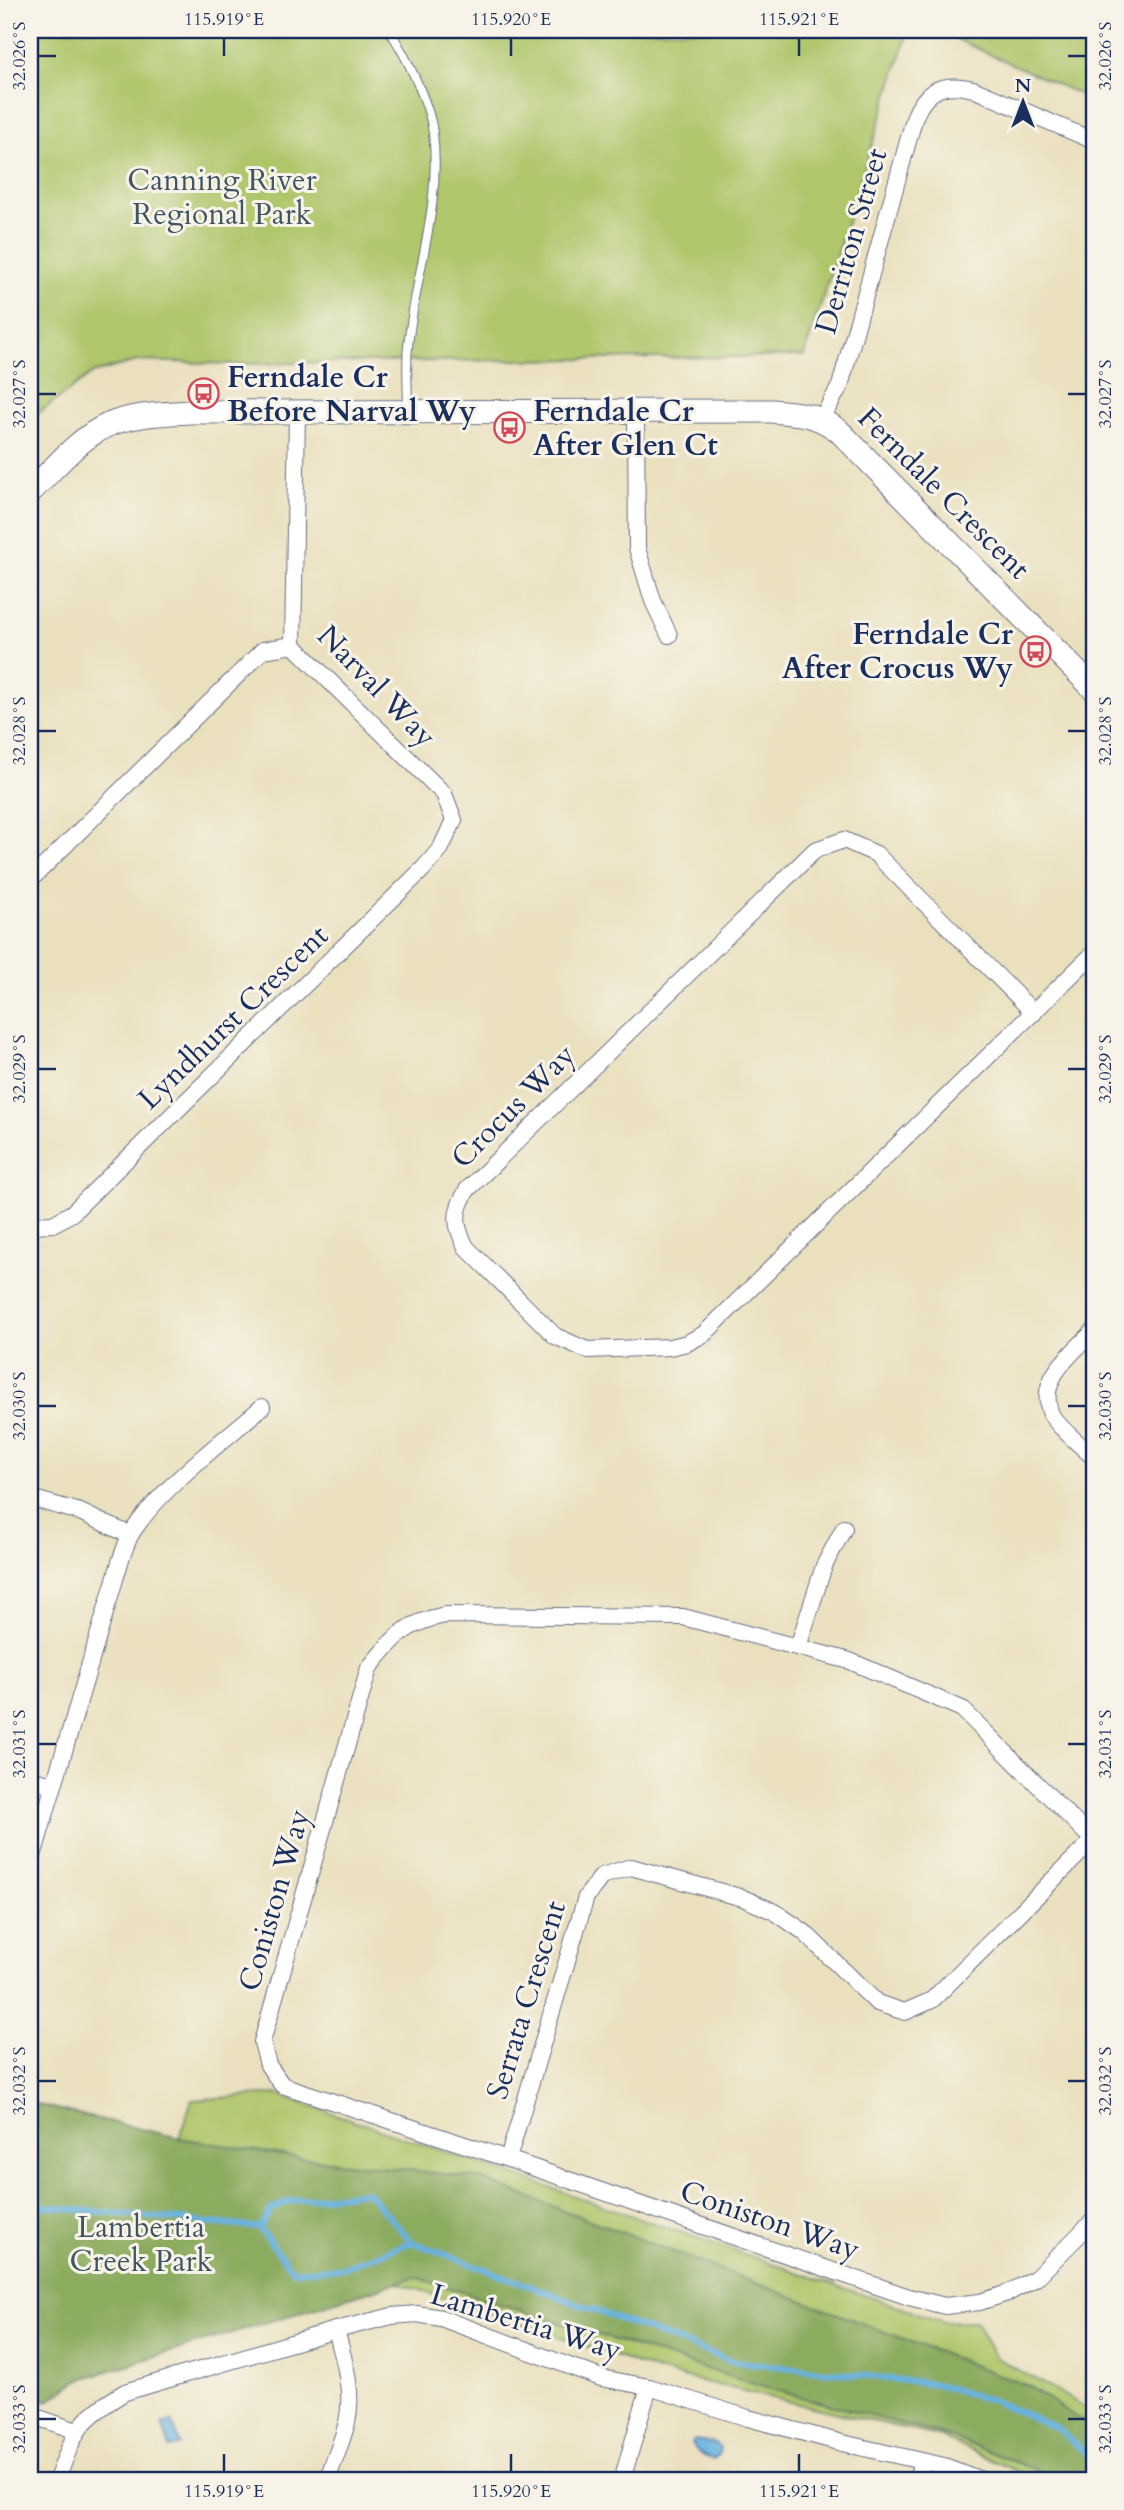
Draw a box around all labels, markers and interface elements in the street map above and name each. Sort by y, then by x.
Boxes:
text: 115.919°E [184,7,264,32]
text: 115.920°E [471,7,551,32]
text: 115.921°E [759,7,839,32]
text: 32.026°S [7,22,32,90]
text: 32.026°S [1093,22,1118,90]
north arrow [988,66,1058,136]
text: N [1015,73,1032,99]
street label: Derriton Street [805,143,898,339]
park label: Canning River Regional Park [127,160,317,235]
place label: Ferndale Cr Before Narval Wy [227,357,476,432]
text: 32.027°S [7,360,32,428]
text: 32.027°S [1093,360,1118,428]
bus stop icon: Ferndale Cr Before Narval Wy [187,377,221,411]
place label: Ferndale Cr After Glen Ct [533,391,718,466]
street label: Ferndale Crescent [848,398,1039,589]
bus stop icon: Ferndale Cr After Glen Ct [493,411,527,445]
place label: Ferndale Cr After Crocus Wy [782,614,1014,689]
street label: Narval Way [308,616,445,757]
bus stop icon: Ferndale Cr After Crocus Wy [1019,634,1053,668]
text: 32.028°S [7,697,32,765]
text: 32.028°S [1093,697,1118,765]
street label: Lyndhurst Crescent [129,915,338,1119]
text: 32.029°S [7,1035,32,1103]
street label: Crocus Way [442,1035,585,1178]
text: 32.029°S [1093,1035,1118,1103]
text: 32.030°S [7,1372,32,1440]
text: 32.030°S [1093,1372,1118,1440]
text: 32.031°S [7,1710,32,1778]
text: 32.031°S [1093,1710,1118,1778]
street label: Coniston Way [229,1804,320,1996]
street label: Serrata Crescent [477,1895,576,2104]
text: 32.032°S [7,2047,32,2115]
text: 32.032°S [1093,2047,1118,2115]
street label: Coniston Way [675,2171,865,2270]
park label: Lambertia Creek Park [70,2207,212,2282]
street label: Lambertia Way [425,2274,627,2371]
text: 32.033°S [7,2385,32,2453]
text: 32.033°S [1093,2385,1118,2453]
text: 115.919°E [184,2479,264,2504]
text: 115.920°E [471,2479,551,2504]
text: 115.921°E [759,2479,839,2504]

